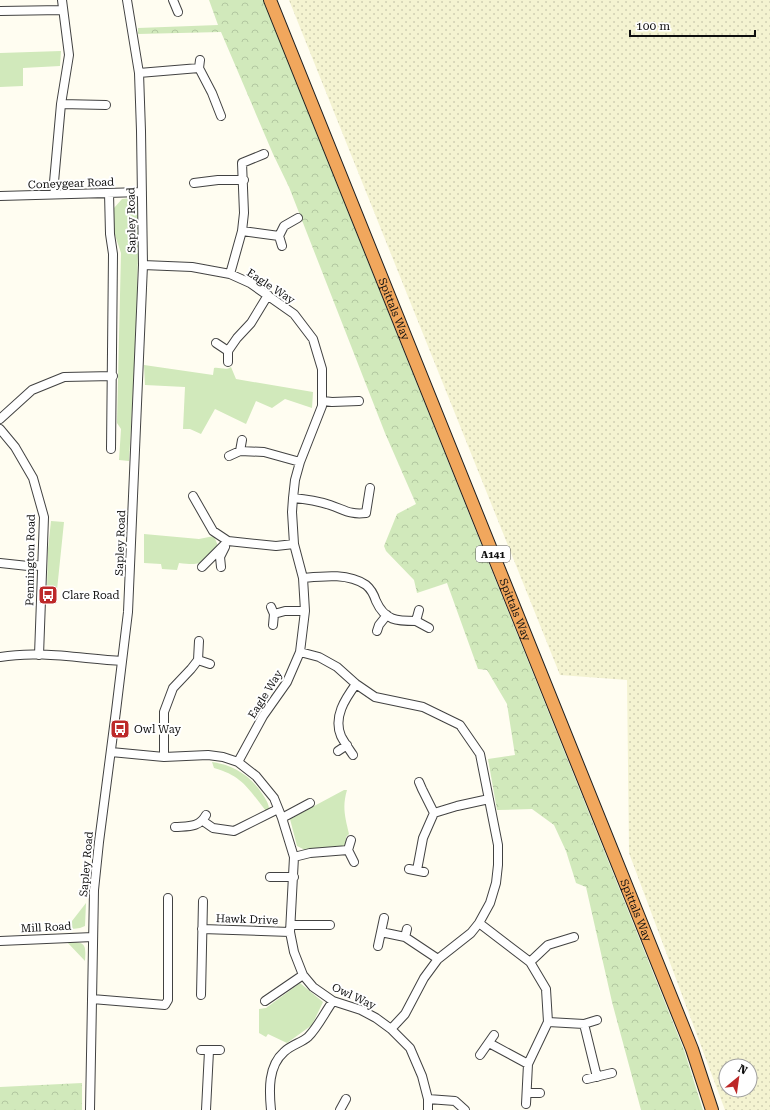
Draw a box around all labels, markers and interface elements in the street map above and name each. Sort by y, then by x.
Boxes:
scale bar [630,12,755,38]
text: 100 m [636,19,670,33]
street label: Coneygear Road [28,175,114,192]
street label: Sapley Road [124,187,139,253]
street label: Eagle Way [244,266,298,307]
street label: Spittals Way [375,276,412,343]
street label: Sapley Road [113,510,128,576]
street label: Pennington Road [23,514,38,606]
road number: A141 [476,546,510,562]
street label: Spittals Way [496,577,533,643]
bus stop icon: Clare Road [37,584,59,606]
place label: Clare Road [62,589,120,602]
street label: Eagle Way [245,667,286,721]
bus stop icon: Owl Way [109,718,131,740]
place label: Owl Way [134,723,181,736]
street label: Sapley Road [77,831,96,897]
street label: Spittals Way [617,877,654,944]
street label: Hawk Drive [216,912,278,927]
street label: Mill Road [20,920,72,935]
street label: Owl Way [330,981,378,1012]
north arrow [718,1058,758,1098]
text: N [736,1062,750,1078]

